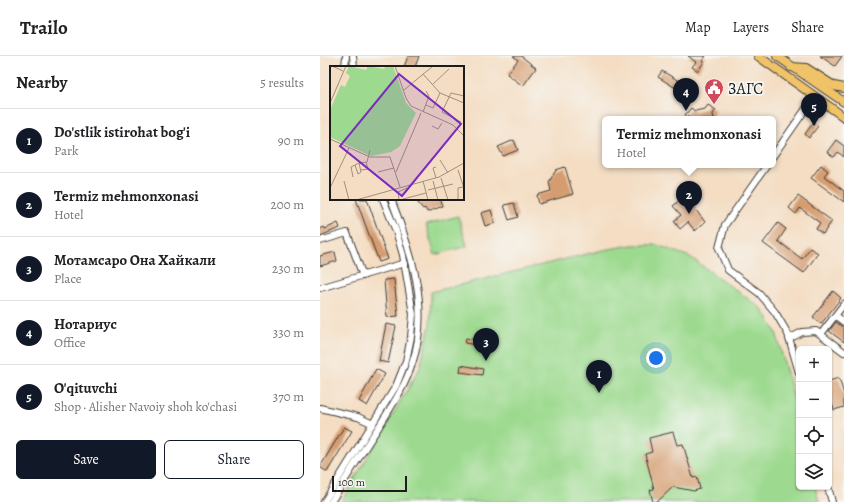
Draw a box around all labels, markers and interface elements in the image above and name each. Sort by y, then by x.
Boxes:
text: Trailo [20,15,68,41]
text: Map [685,18,711,37]
text: Layers [733,18,769,37]
text: Share [791,18,824,37]
inset map [330,66,464,200]
text: Nearby [16,71,67,94]
text: 5 results [260,74,304,91]
public building icon: ЗАГС [703,77,725,105]
pin: 4 [673,78,699,111]
place label: ЗАГС [728,78,763,100]
pin: 5 [801,93,827,126]
popup [602,116,776,168]
text: Do'stlik istirohat bog'i [54,122,190,142]
text: Termiz mehmonxonasi [617,124,761,144]
text: 1 [27,132,31,149]
text: 90 m [278,132,304,149]
text: Park [54,142,78,159]
text: Hotel [617,144,646,161]
pin: 2 [676,181,702,214]
text: Termiz mehmonxonasi [54,186,199,206]
text: 2 [26,196,32,213]
text: 200 m [271,196,304,213]
text: Hotel [54,206,83,223]
text: Мотамсаро Она Хайкали [54,250,216,270]
text: 3 [26,260,32,277]
text: 230 m [272,260,304,277]
text: Place [54,270,82,287]
text: Нотариус [54,314,117,334]
text: 4 [26,324,32,341]
text: 330 m [273,324,304,341]
pin: 3 [473,328,499,361]
text: Office [54,334,86,351]
map controls [796,346,832,490]
button: + [796,346,832,382]
your location [646,348,666,368]
pin: 1 [586,360,612,393]
text: O'qituvchi [54,378,117,398]
button: − [796,382,832,418]
text: 5 [26,388,32,405]
text: 370 m [273,388,304,405]
text: Shop · Alisher Navoiy shoh ko'chasi [54,398,237,415]
button: locate [796,418,832,454]
button: Save [16,440,156,479]
button: Share [164,440,304,479]
button: layers [796,454,832,490]
scale bar [332,474,407,493]
text: 100 m [338,475,365,490]

